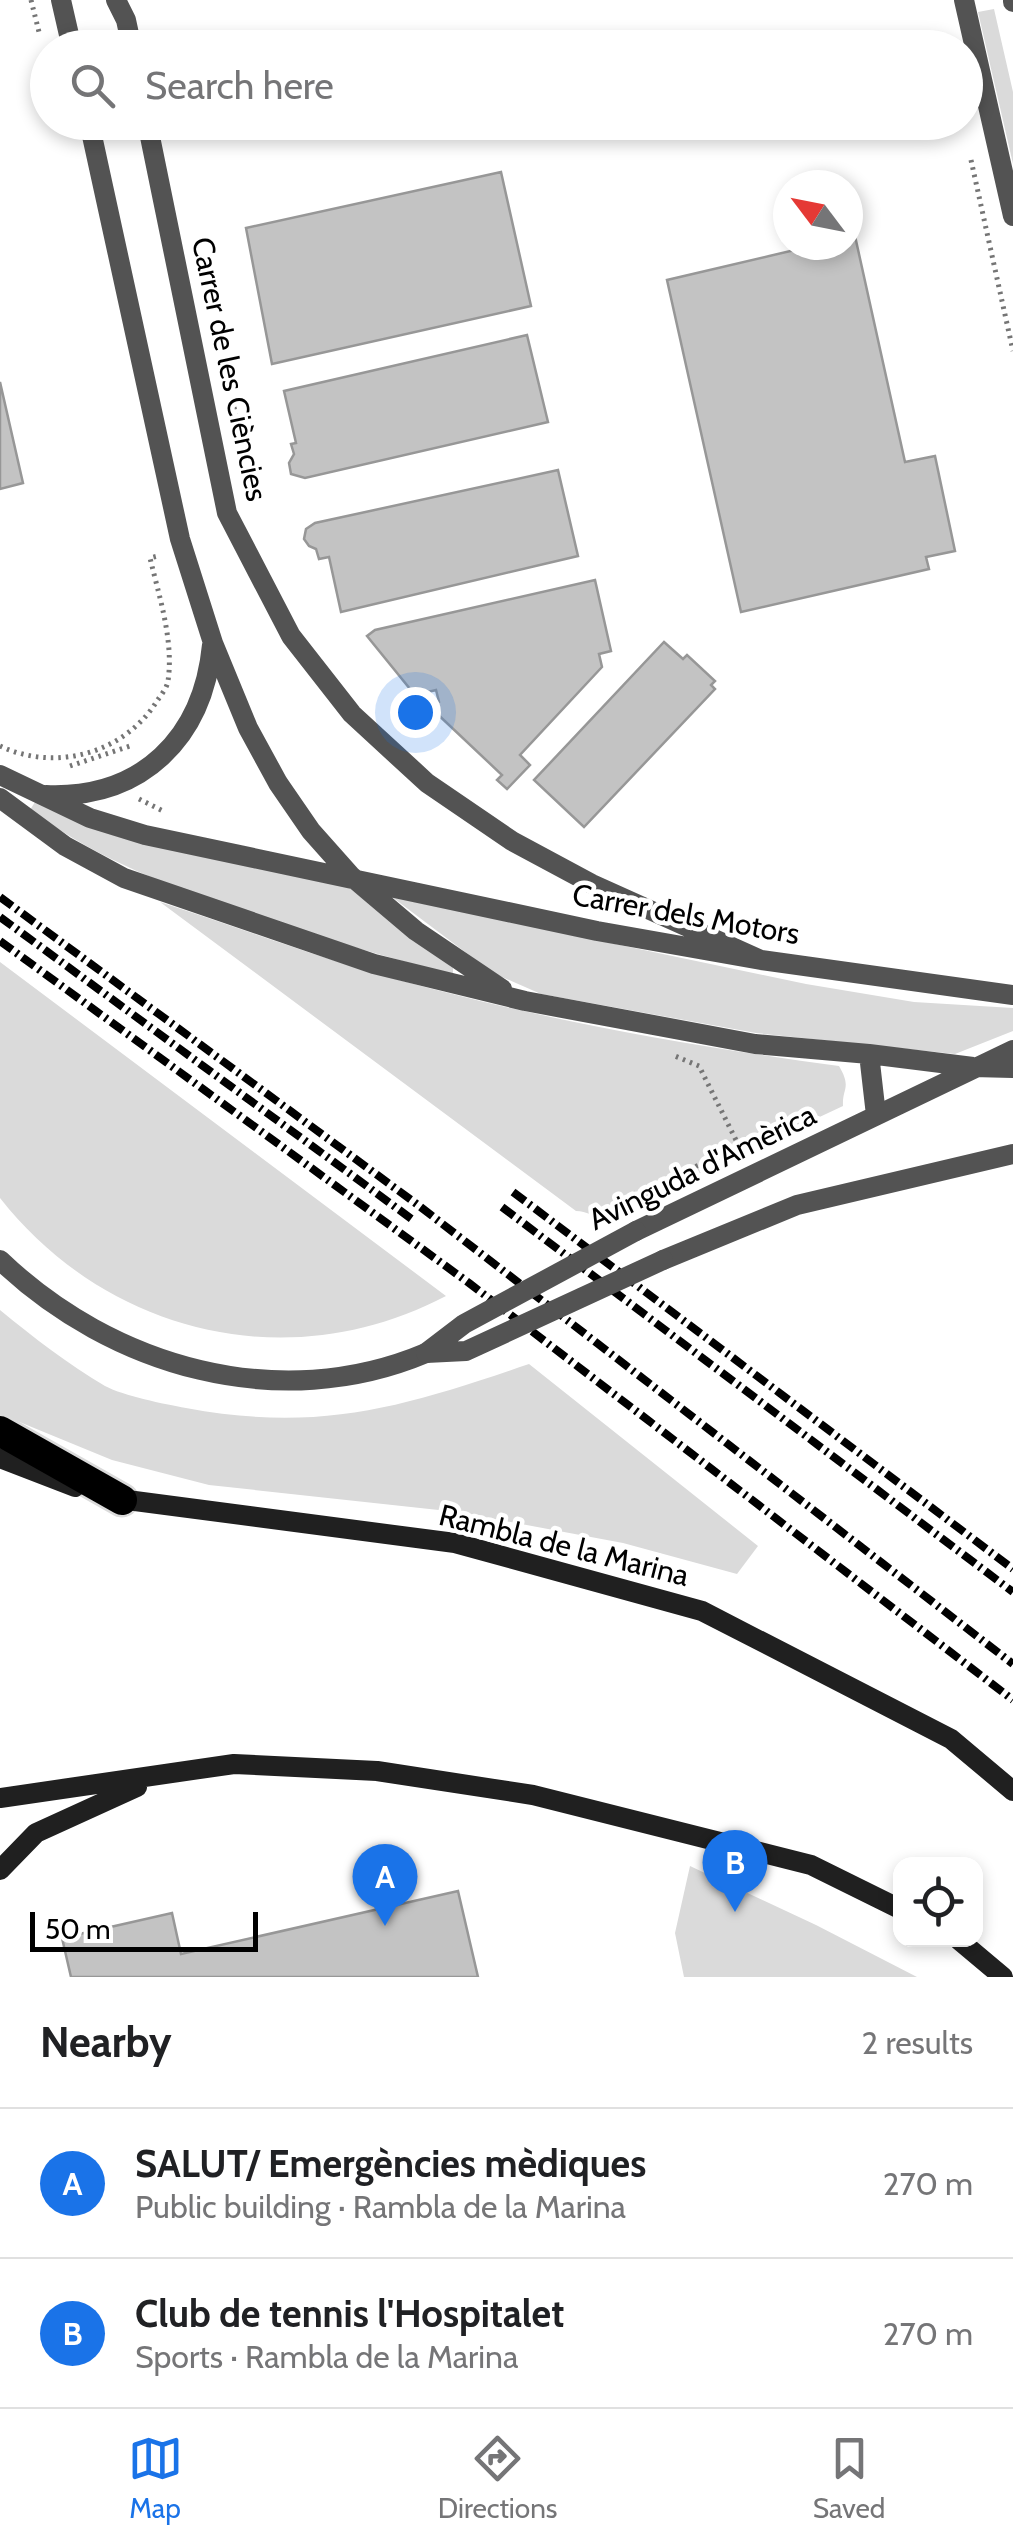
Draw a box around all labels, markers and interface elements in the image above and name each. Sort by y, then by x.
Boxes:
search box [30,30,983,140]
icon: search [65,58,120,113]
text: Search here [145,62,334,109]
north arrow [773,170,863,260]
street label: Carrer de les Ciències [184,234,276,504]
your location [390,687,441,738]
street label: Carrer dels Motors [570,876,802,952]
street label: Avinguda d'Amèrica [582,1096,822,1238]
street label: Rambla de la Marina [435,1496,693,1594]
pin: B [702,1830,768,1912]
pin: A [352,1844,418,1926]
map controls [893,1857,983,1947]
button: locate [893,1857,983,1947]
scale bar [30,1907,258,1952]
text: 50 m [45,1912,111,1946]
text: Nearby [40,2016,172,2068]
text: 2 results [862,2023,973,2062]
text: SALUT/ Emergències mèdiques [135,2140,646,2187]
text: A [62,2164,83,2203]
text: 270 m [883,2164,973,2203]
text: Public building · Rambla de la Marina [135,2187,626,2226]
text: Club de tennis l'Hospitalet [135,2290,564,2337]
text: B [62,2314,83,2353]
text: 270 m [883,2314,973,2353]
text: Sports · Rambla de la Marina [135,2337,518,2376]
tab: Map [128,2431,183,2525]
tab: Directions [438,2431,557,2525]
tab: Saved [813,2431,885,2525]

